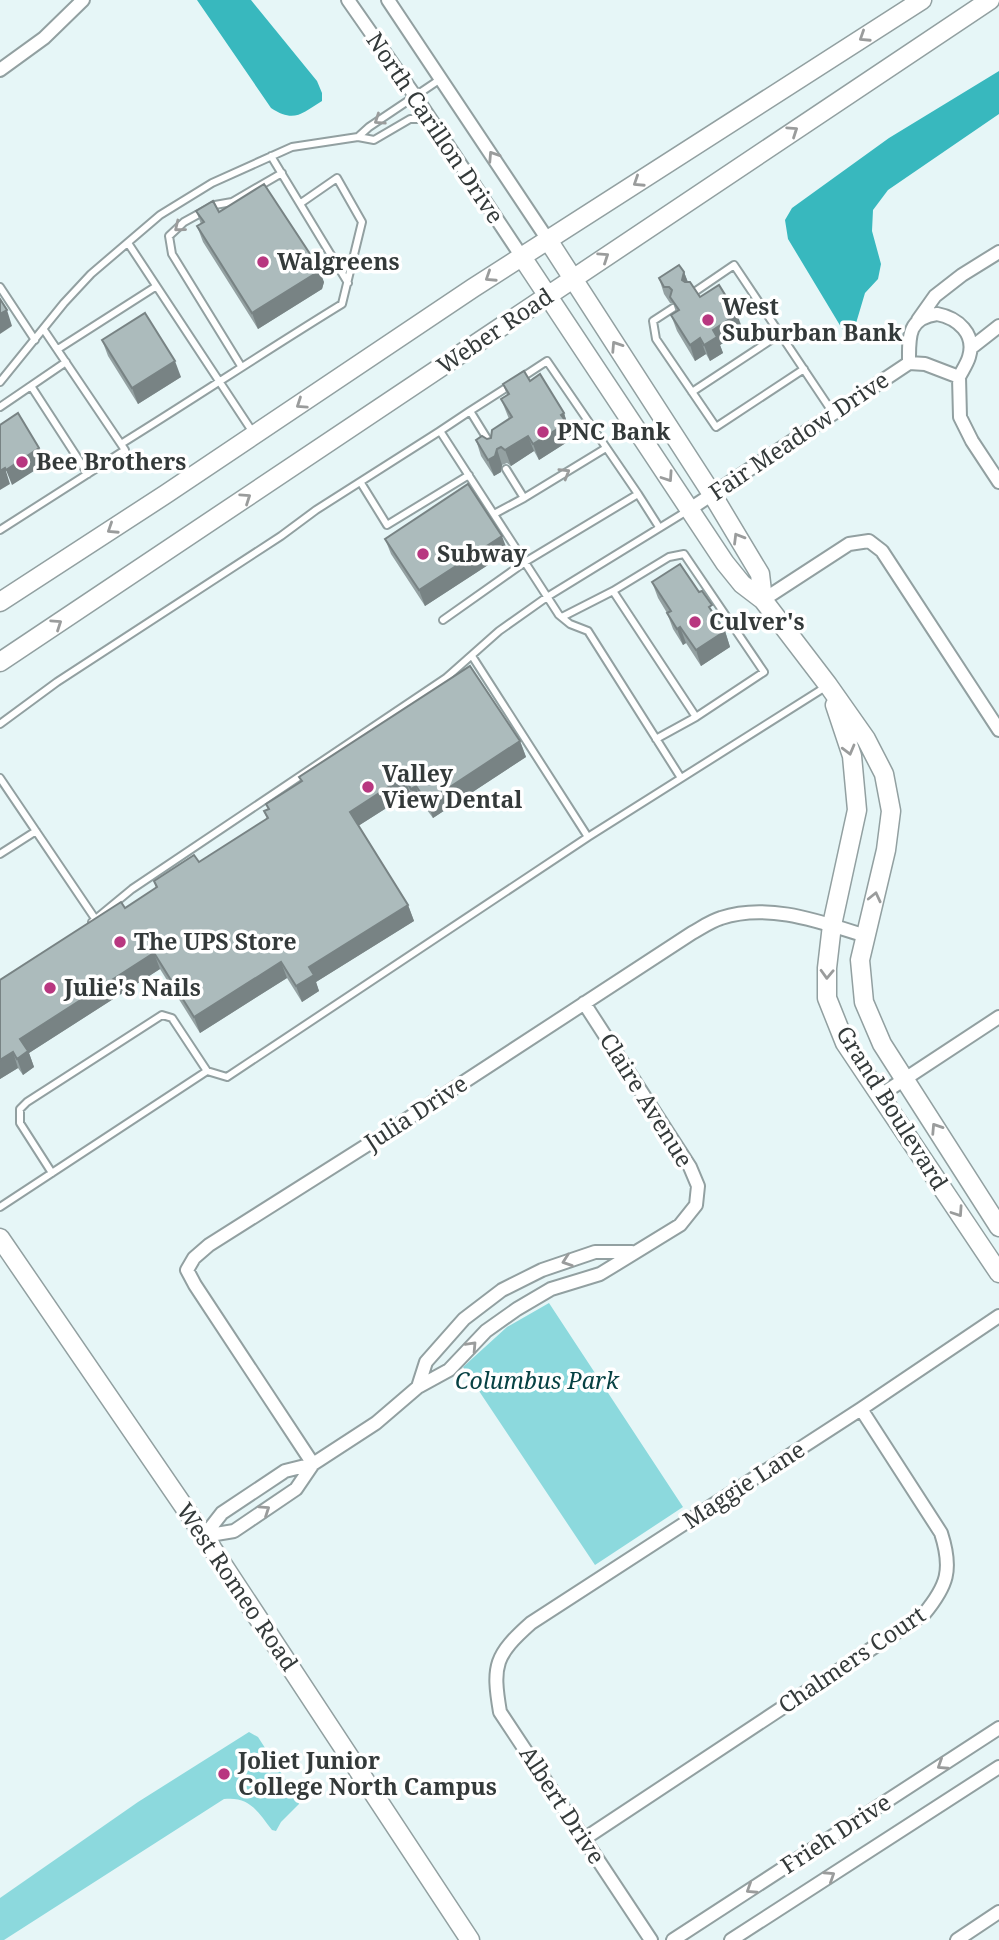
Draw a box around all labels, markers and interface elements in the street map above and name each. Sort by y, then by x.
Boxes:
street label: North Carillon Drive [360,25,512,229]
one-way arrow [859,28,872,41]
one-way arrow [373,112,386,125]
one-way arrow [786,126,799,139]
one-way arrow [488,151,501,164]
one-way arrow [632,174,645,187]
one-way arrow [175,219,187,232]
place label: Walgreens [277,245,400,277]
one-way arrow [596,253,609,265]
marker: Walgreens [255,254,271,270]
one-way arrow [485,269,498,282]
street label: Weber Road [430,280,559,381]
place label: West Suburban Bank [722,290,903,348]
marker: West Suburban Bank [700,312,716,328]
one-way arrow [612,341,624,354]
street label: Fair Meadow Drive [702,363,895,507]
one-way arrow [296,395,309,408]
place label: PNC Bank [557,415,671,447]
marker: PNC Bank [535,424,551,440]
place label: Bee Brothers [36,445,186,477]
marker: Bee Brothers [14,454,30,470]
one-way arrow [558,468,571,481]
one-way arrow [660,469,673,482]
one-way arrow [238,494,251,506]
one-way arrow [107,521,120,534]
one-way arrow [734,533,747,546]
place label: Subway [437,537,528,569]
marker: Subway [415,546,431,562]
place label: Culver's [709,605,805,637]
marker: Culver's [687,614,703,630]
one-way arrow [49,620,62,633]
one-way arrow [841,744,855,756]
place label: Valley View Dental [382,757,522,815]
marker: Valley View Dental [360,779,376,795]
one-way arrow [867,891,881,903]
place label: The UPS Store [134,925,297,957]
marker: The UPS Store [112,934,128,950]
one-way arrow [819,969,835,980]
place label: Julie's Nails [63,971,201,1003]
marker: Julie's Nails [42,980,58,996]
street label: Grand Boulevard [829,1019,956,1196]
street label: Claire Avenue [593,1026,701,1173]
street label: Julia Drive [357,1067,473,1158]
one-way arrow [931,1123,944,1136]
one-way arrow [950,1205,963,1218]
one-way arrow [561,1253,573,1267]
one-way arrow [463,1341,476,1354]
park label: Columbus Park [455,1364,620,1396]
street label: Maggie Lane [676,1433,811,1536]
street label: West Romeo Road [170,1496,306,1677]
one-way arrow [257,1506,270,1518]
street label: Chalmers Court [772,1598,931,1720]
street label: Albert Drive [513,1739,613,1870]
place label: Joliet Junior College North Campus [237,1744,497,1802]
one-way arrow [937,1757,950,1769]
marker: Joliet Junior College North Campus [216,1766,232,1782]
street label: Frieh Drive [774,1786,897,1881]
one-way arrow [822,1872,835,1885]
one-way arrow [746,1881,759,1893]

